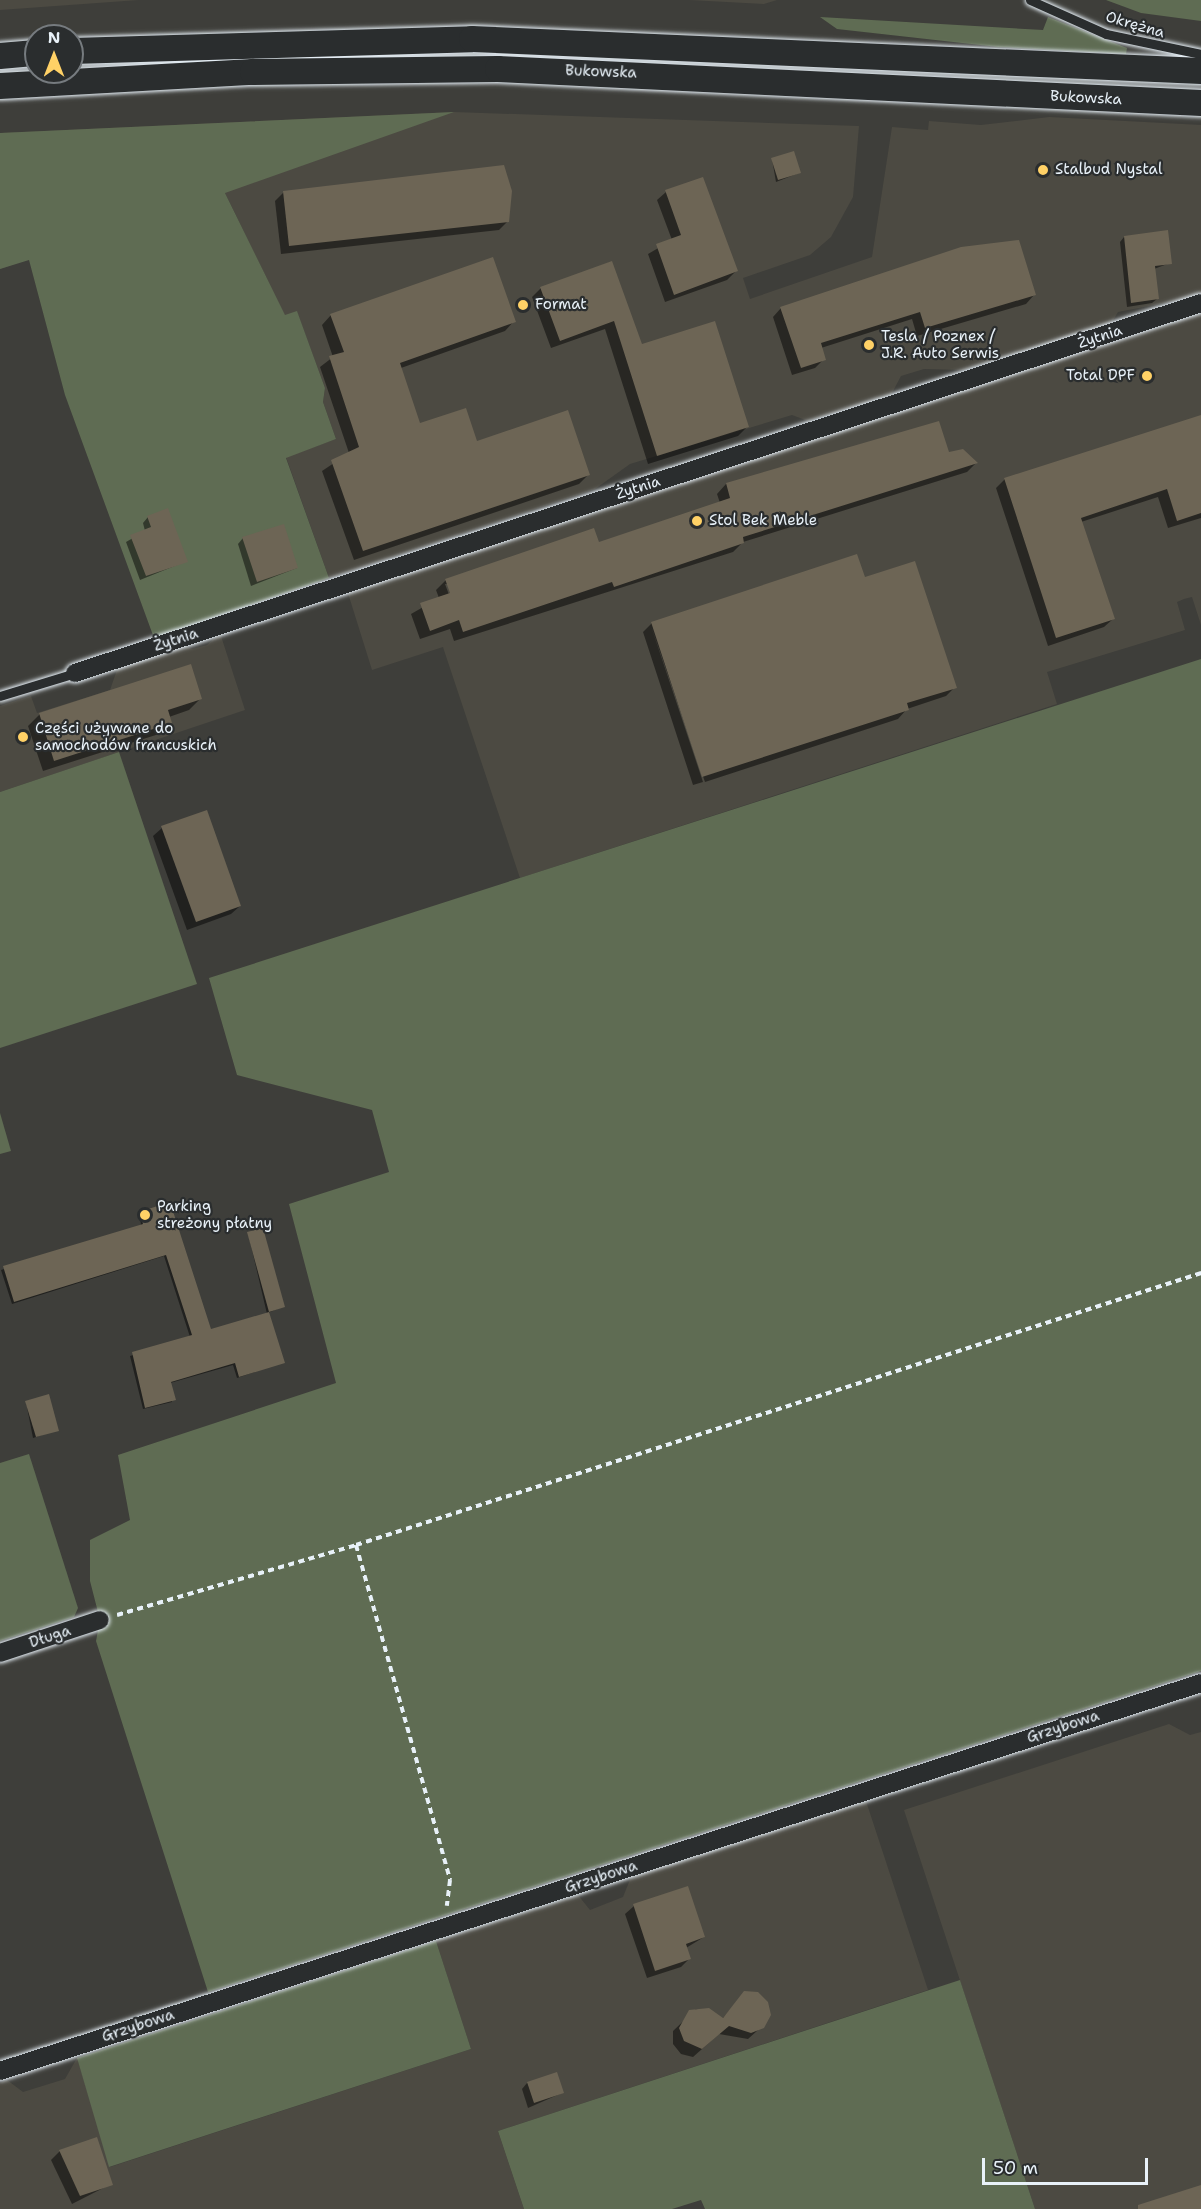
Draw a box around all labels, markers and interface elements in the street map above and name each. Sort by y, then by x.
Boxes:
street label: Okrężna [1103,8,1167,42]
north arrow [24,24,84,84]
text: N [48,27,60,48]
street label: Bukowska [565,62,637,82]
street label: Bukowska [1050,87,1122,109]
place label: Stalbud Nystal [1055,161,1162,179]
marker: Stalbud Nystal [1036,163,1050,177]
place label: Format [535,296,587,314]
marker: Format [516,298,530,312]
street label: Żytnia [1076,321,1124,353]
place label: Tesla / Poznex / J.R. Auto Serwis [881,327,999,362]
marker: Tesla / Poznex / J.R. Auto Serwis [862,338,876,352]
place label: Total DPF [1066,367,1135,385]
marker: Total DPF [1140,369,1154,383]
street label: Żytnia [614,472,662,504]
place label: Stol Bek Meble [709,512,817,530]
marker: Stol Bek Meble [690,514,704,528]
street label: Żytnia [152,624,200,656]
place label: Części używane do samochodów francuskich [35,719,217,754]
marker: Części używane do samochodów francuskich [16,730,30,744]
place label: Parking streżony płatny [157,1197,272,1232]
marker: Parking streżony płatny [138,1208,152,1222]
street label: Długa [27,1622,73,1652]
street label: Grzybowa [1025,1707,1101,1747]
street label: Grzybowa [563,1857,639,1897]
street label: Grzybowa [100,2006,176,2046]
scale bar [985,2146,1152,2184]
text: 50 m [993,2156,1038,2180]

